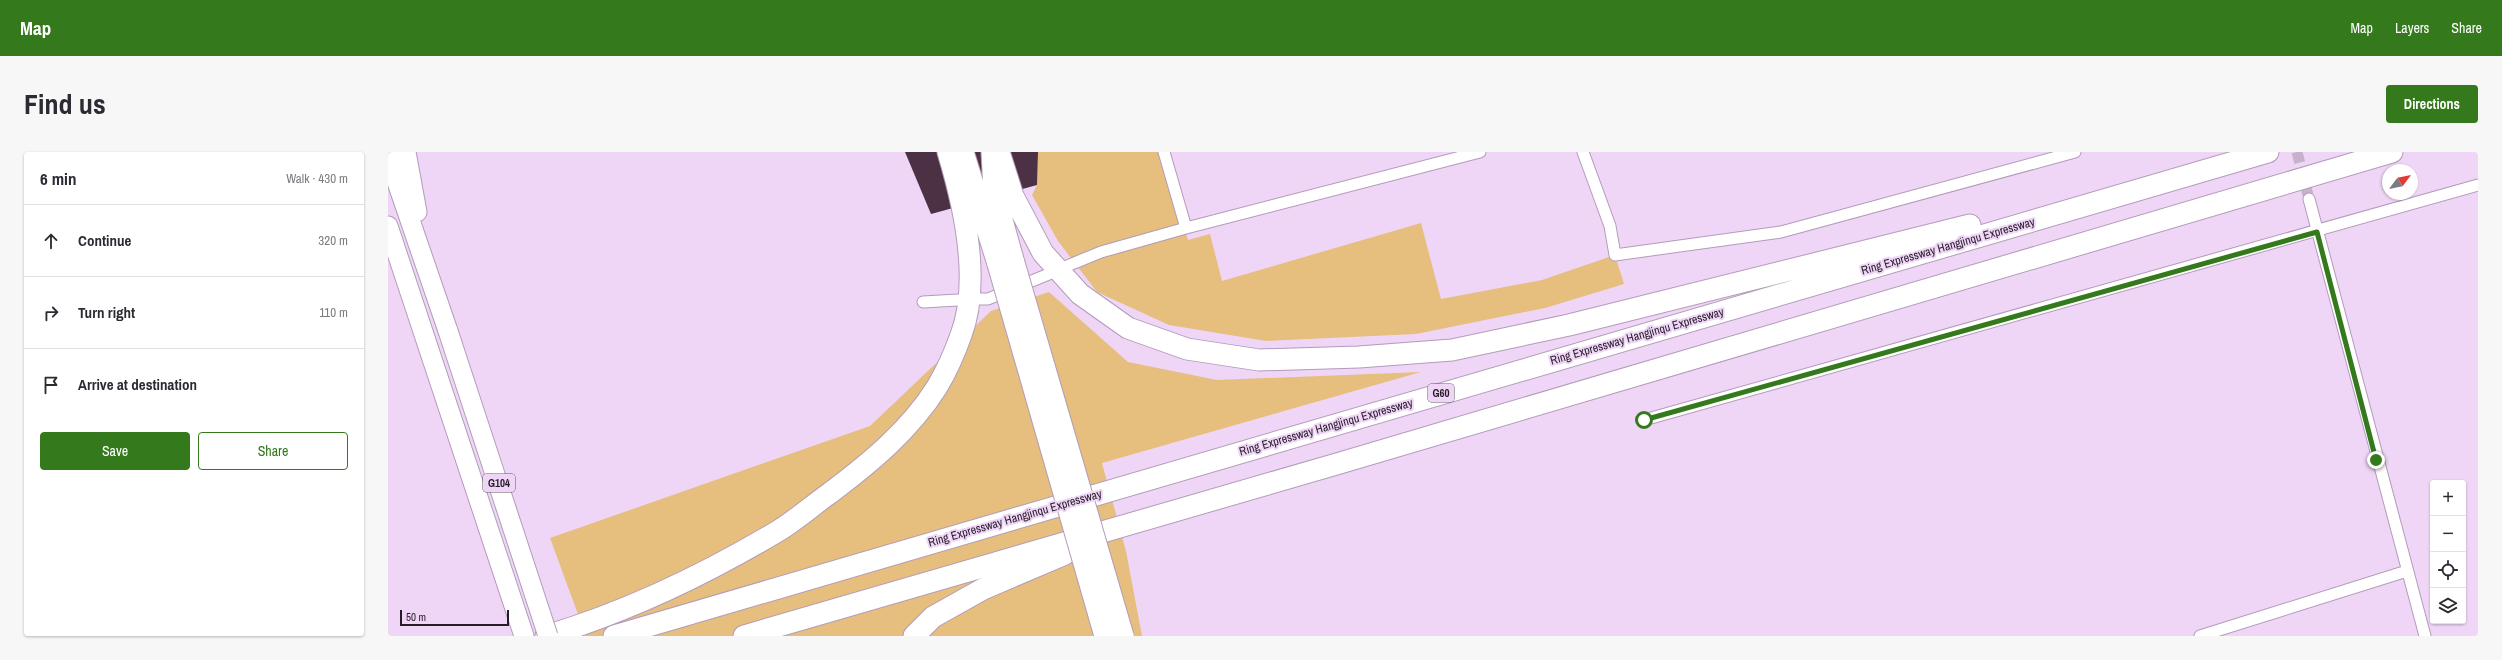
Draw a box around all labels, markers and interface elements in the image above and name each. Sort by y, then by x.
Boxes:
text: Map [20,15,51,41]
text: Map [2351,19,2373,37]
text: Layers [2395,19,2429,37]
text: Share [2451,19,2482,37]
text: Find us [24,85,106,123]
button: Directions [2386,85,2478,123]
north arrow [2382,164,2418,200]
text: 6 min [40,167,76,190]
text: Walk · 430 m [286,170,348,187]
street label: Ring Expressway Hangjinqu Expressway [1859,213,2037,278]
icon: ahead [40,230,62,252]
text: Continue [78,230,131,251]
text: 320 m [318,232,348,249]
icon: right [40,302,62,324]
text: Turn right [78,302,135,323]
street label: Ring Expressway Hangjinqu Expressway [1548,303,1726,368]
text: 110 m [319,304,348,321]
icon: arrive [40,374,62,396]
text: Arrive at destination [78,374,197,395]
road number: G60 [1428,384,1454,402]
street label: Ring Expressway Hangjinqu Expressway [1237,394,1415,459]
route start [1635,411,1653,429]
button: Save [40,432,190,470]
button: Share [198,432,348,470]
route end [2367,451,2385,469]
road number: G104 [483,474,515,492]
map controls [2430,480,2466,624]
button: + [2430,480,2466,516]
street label: Ring Expressway Hangjinqu Expressway [926,485,1104,550]
button: − [2430,516,2466,552]
button: locate [2430,552,2466,588]
button: layers [2430,588,2466,624]
scale bar [400,608,509,627]
text: 50 m [406,610,426,624]

